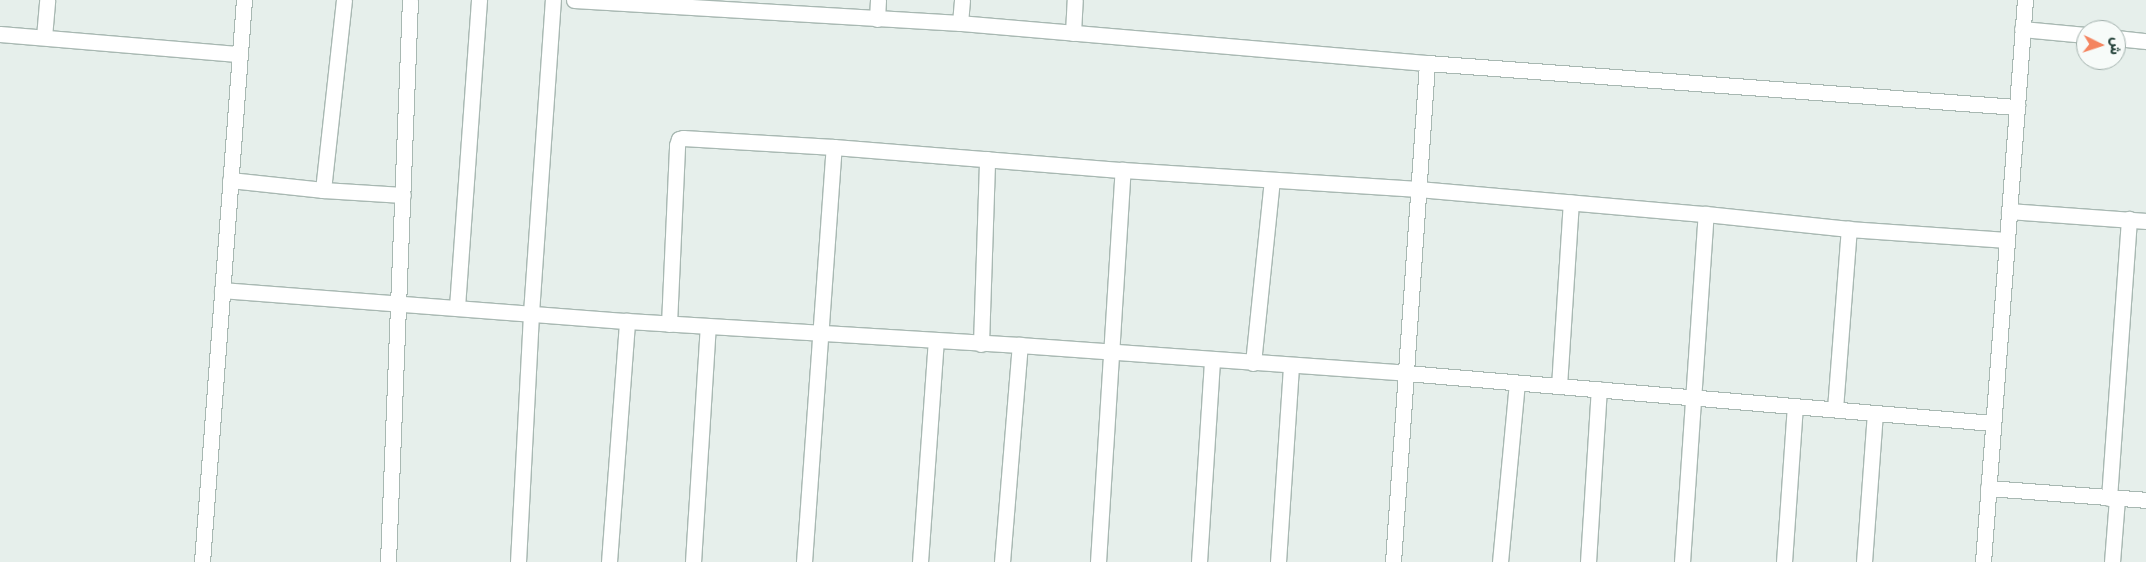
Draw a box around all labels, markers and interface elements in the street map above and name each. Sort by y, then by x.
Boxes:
north arrow [2076,20,2126,70]
text: ش [2106,37,2125,55]

